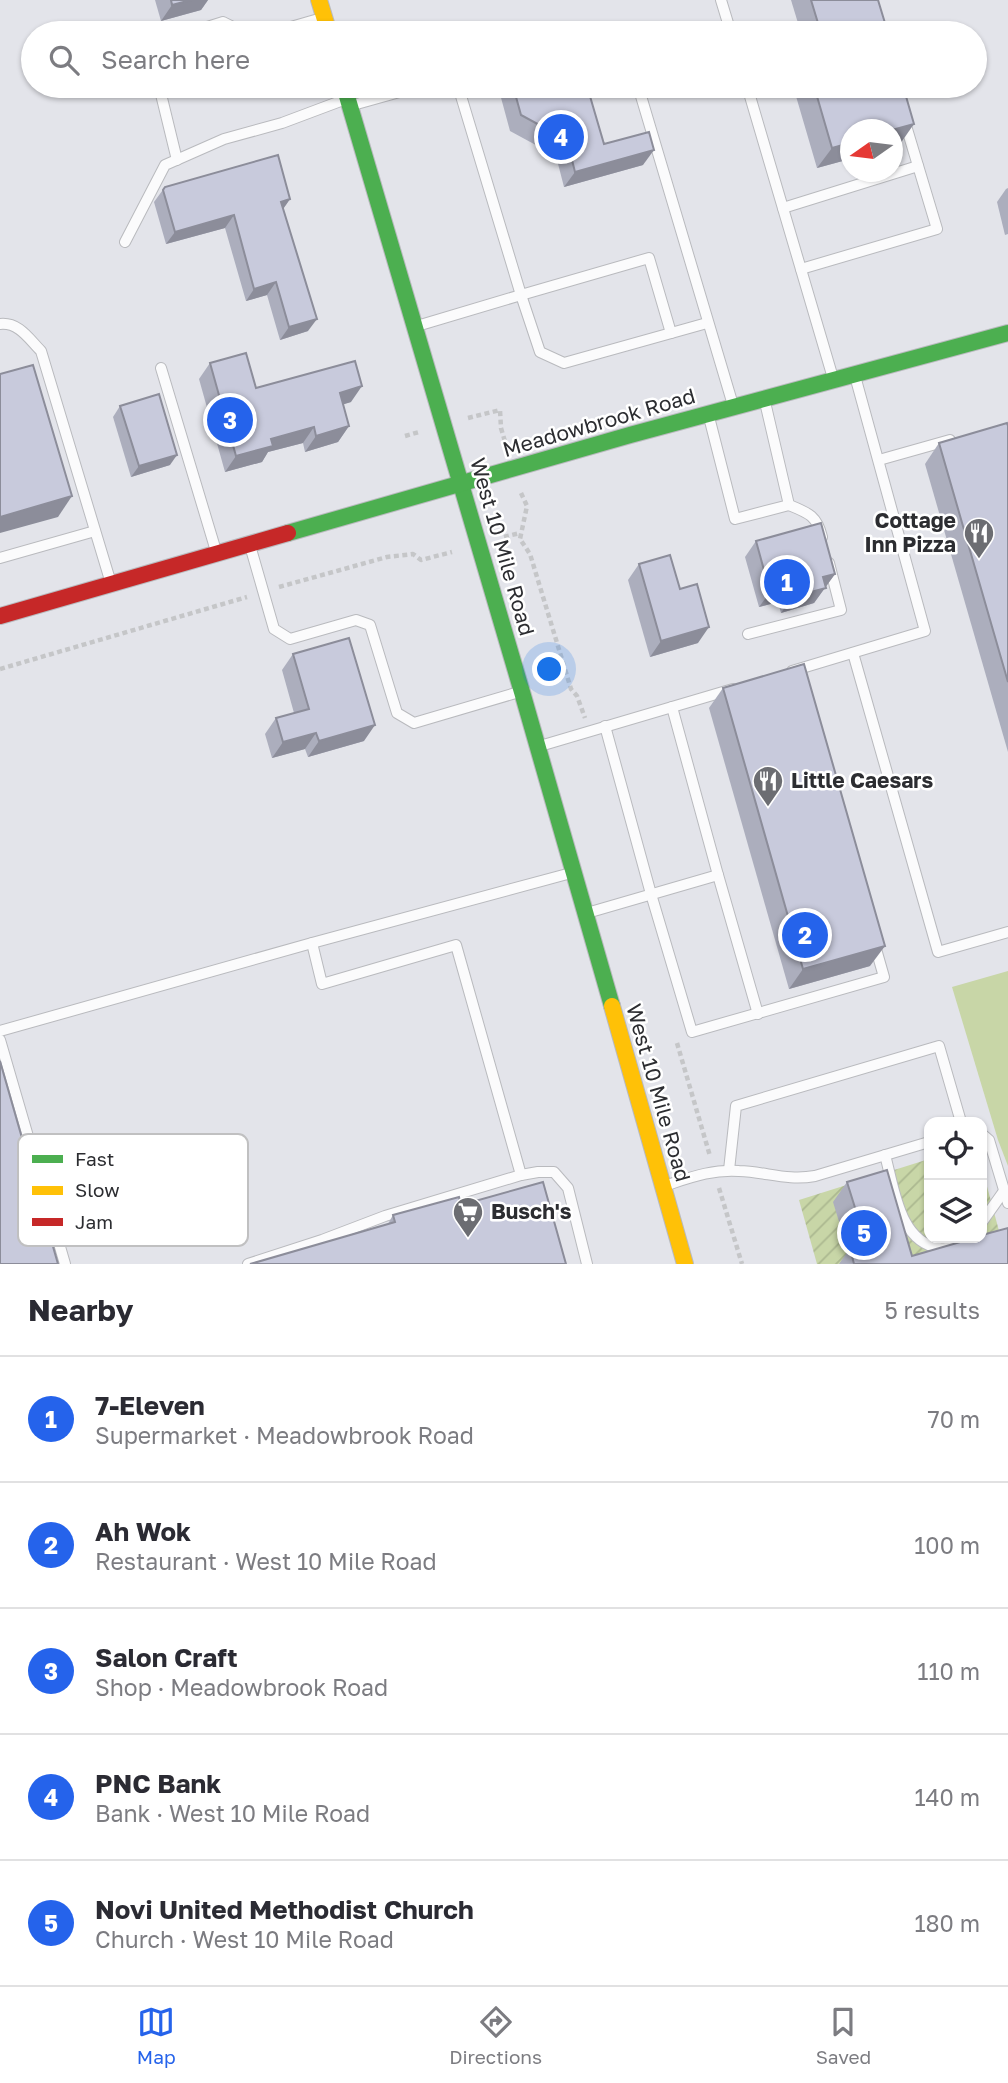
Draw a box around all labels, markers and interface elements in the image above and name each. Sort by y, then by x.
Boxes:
search box [21,21,987,98]
icon: search [45,41,83,79]
text: Search here [101,44,250,75]
pin: 4 [538,111,584,163]
north arrow [840,119,903,182]
street label: Meadowbrook Road [499,382,698,462]
pin: 3 [207,394,253,446]
street label: West 10 Mile Road [465,455,541,639]
place label: Cottage Inn Pizza [865,507,956,557]
restaurant icon: Cottage Inn Pizza [962,516,996,560]
pin: 1 [764,556,810,608]
your location [532,652,566,686]
restaurant icon: Little Caesars [751,764,785,808]
place label: Little Caesars [791,767,934,793]
pin: 2 [782,909,828,961]
street label: West 10 Mile Road [621,1001,697,1185]
map controls [924,1117,987,1243]
button: locate [924,1117,987,1180]
legend [18,1134,248,1246]
text: Fast [75,1147,114,1170]
text: Slow [75,1178,120,1201]
button: layers [924,1180,987,1243]
supermarket icon: Busch's [451,1195,485,1239]
place label: Busch's [491,1198,572,1224]
pin: 5 [841,1207,887,1259]
text: Jam [75,1210,113,1233]
text: Nearby [28,1292,133,1328]
text: 5 results [884,1296,980,1324]
text: 7-Eleven [95,1390,205,1421]
text: 1 [45,1405,57,1433]
text: 70 m [927,1405,980,1433]
text: Supermarket · Meadowbrook Road [95,1421,474,1449]
text: Ah Wok [95,1516,191,1547]
text: 2 [44,1531,58,1559]
text: 100 m [914,1531,980,1559]
text: Restaurant · West 10 Mile Road [95,1547,437,1575]
text: Salon Craft [95,1642,238,1673]
text: 3 [44,1657,58,1685]
text: 110 m [917,1657,980,1685]
text: Shop · Meadowbrook Road [95,1673,388,1701]
text: PNC Bank [95,1768,221,1799]
text: 4 [44,1783,58,1811]
text: 140 m [914,1783,980,1811]
text: Bank · West 10 Mile Road [95,1799,370,1827]
text: Novi United Methodist Church [95,1894,474,1925]
text: 5 [44,1909,58,1937]
text: 180 m [914,1909,980,1937]
text: Church · West 10 Mile Road [95,1925,394,1953]
tab: Map [137,2003,176,2068]
tab: Directions [449,2003,542,2068]
tab: Saved [816,2003,871,2068]

